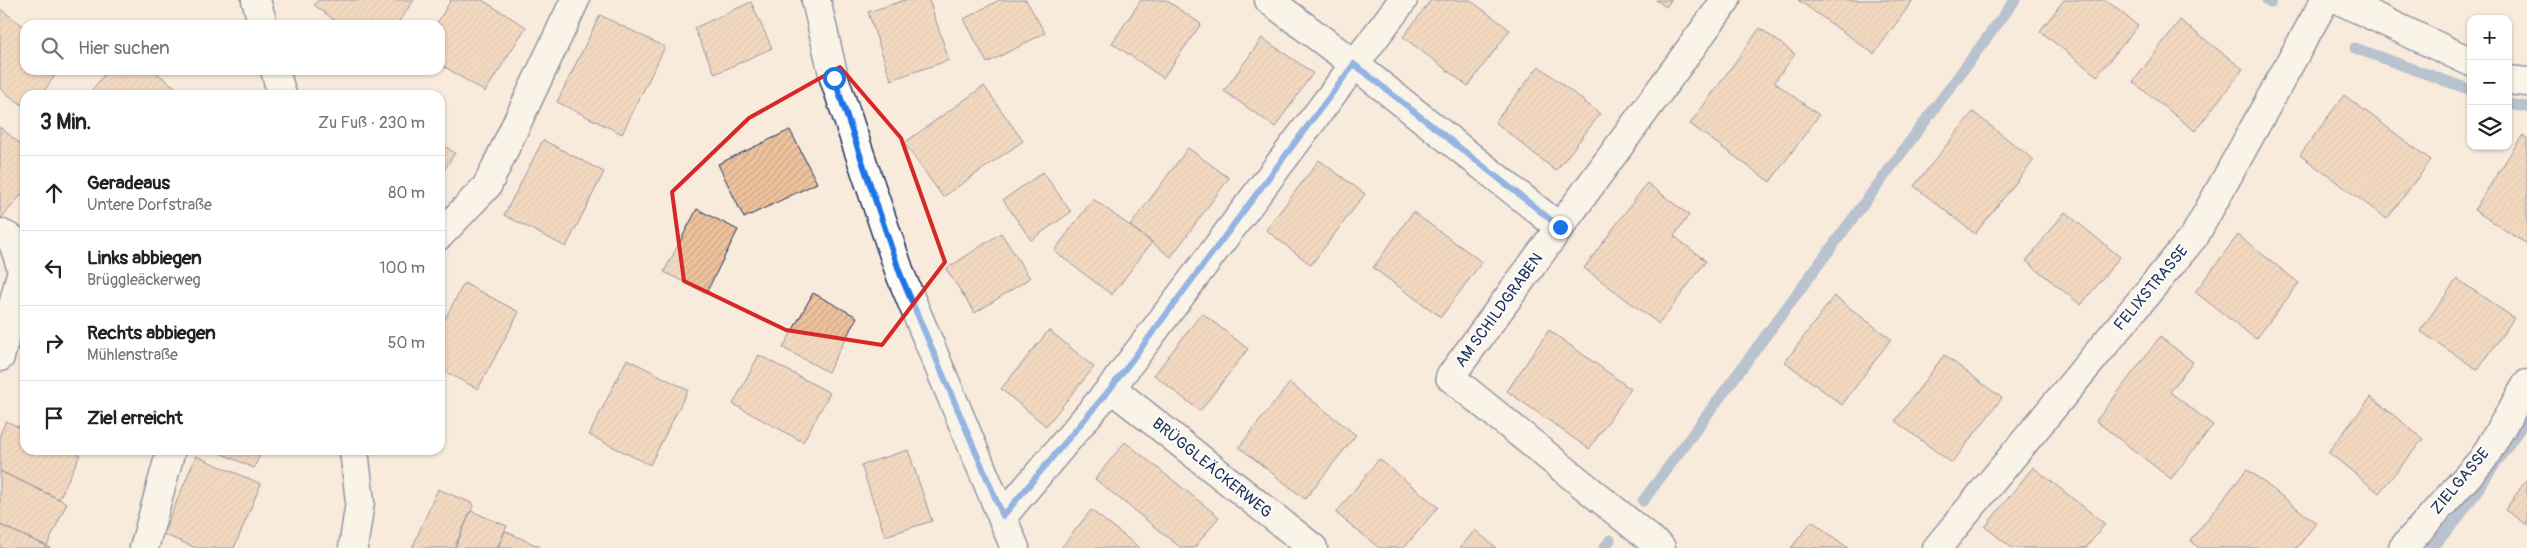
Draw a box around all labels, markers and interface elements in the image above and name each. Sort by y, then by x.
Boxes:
map controls [2467,15,2512,150]
button: + [2467,15,2512,60]
search box [20,20,445,75]
icon: search [38,34,66,62]
text: Hier suchen [78,36,170,60]
button: − [2467,60,2512,105]
route start [823,67,846,90]
button: layers [2467,105,2512,150]
text: 3 Min. [40,109,91,136]
text: Zu Fuß · 230 m [318,113,425,133]
text: Geradeaus [87,171,170,195]
icon: ahead [40,179,68,207]
text: 80 m [388,183,425,203]
text: Untere Dorfstraße [87,195,212,215]
route end [1549,216,1572,239]
street label: FELIXSTRASSE [2109,241,2193,335]
text: Links abbiegen [87,246,202,270]
street label: AM SCHILDGRABEN [1451,249,1547,371]
icon: left [40,254,68,282]
text: 100 m [379,258,425,278]
text: Brüggleäckerweg [87,270,201,290]
text: Rechts abbiegen [87,321,216,345]
icon: right [40,329,68,357]
text: 50 m [388,333,425,353]
text: Mühlenstraße [87,345,178,365]
icon: arrive [40,404,68,432]
text: Ziel erreicht [87,406,183,430]
street label: BRÜGGLEÄCKERWEG [1148,414,1276,522]
street label: ZIELGASSE [2426,444,2494,518]

